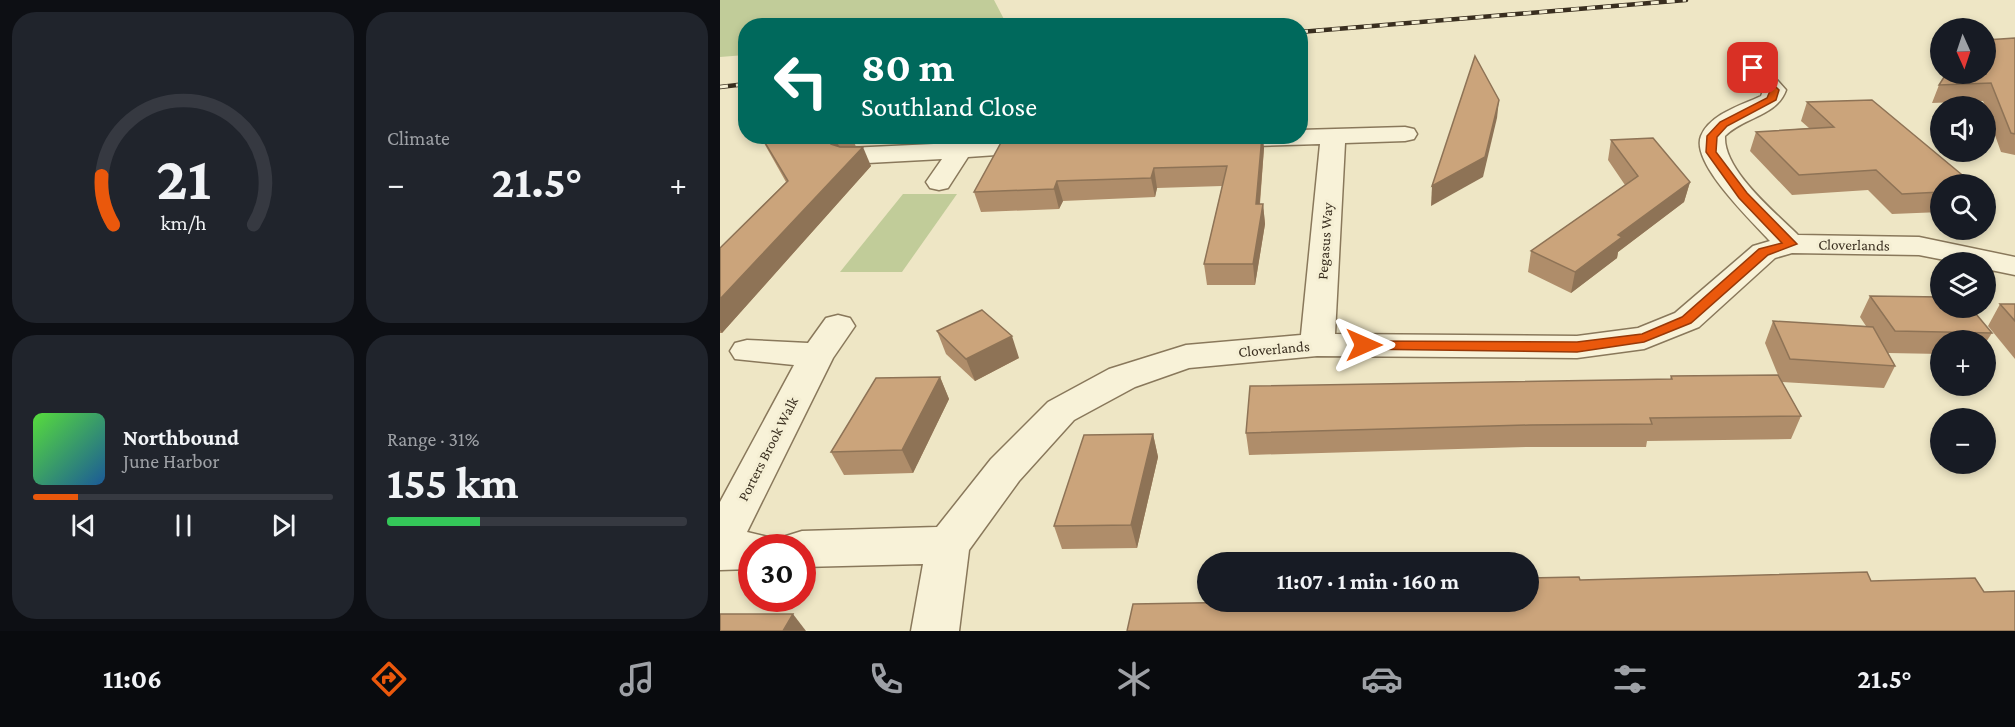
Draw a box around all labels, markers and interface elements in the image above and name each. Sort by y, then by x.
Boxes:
north arrow [1930,18,1996,84]
map controls [1930,18,1996,474]
icon: left [762,42,840,120]
pin [1727,42,1778,93]
text: 80 m [861,43,955,90]
icon: arrive [1736,51,1769,84]
text: Southland Close [861,92,1037,122]
button: sound [1930,96,1996,162]
text: Climate [387,127,450,149]
text: 21 [155,143,211,212]
text: 21.5° [492,157,582,207]
text: − [387,165,404,202]
text: + [670,165,687,202]
button: search [1930,174,1996,240]
street label: Pegasus Way [1314,202,1337,280]
text: km/h [160,211,207,235]
street label: Cloverlands [1818,236,1890,254]
button: layers [1930,252,1996,318]
position arrow [1332,313,1396,377]
button: + [1930,330,1996,396]
street label: Cloverlands [1238,338,1310,360]
street label: Porters Brook Walk [735,394,802,504]
button: − [1930,408,1996,474]
text: Northbound [123,425,239,450]
text: Range · 31% [387,428,480,450]
text: June Harbor [123,450,220,472]
text: 155 km [387,458,519,508]
icon: previous [67,509,100,542]
icon: pause [167,509,200,542]
icon: next [267,509,300,542]
speed limit sign: 30 [738,534,816,612]
text: 11:07 · 1 min · 160 m [1277,569,1459,594]
icon: directions [368,658,410,700]
icon: music [616,658,658,700]
icon: phone [865,658,907,700]
icon: climate [1113,658,1155,700]
icon: car [1361,658,1403,700]
icon: filters [1609,658,1651,700]
text: 11:06 [103,664,162,694]
text: 21.5° [1857,664,1912,694]

